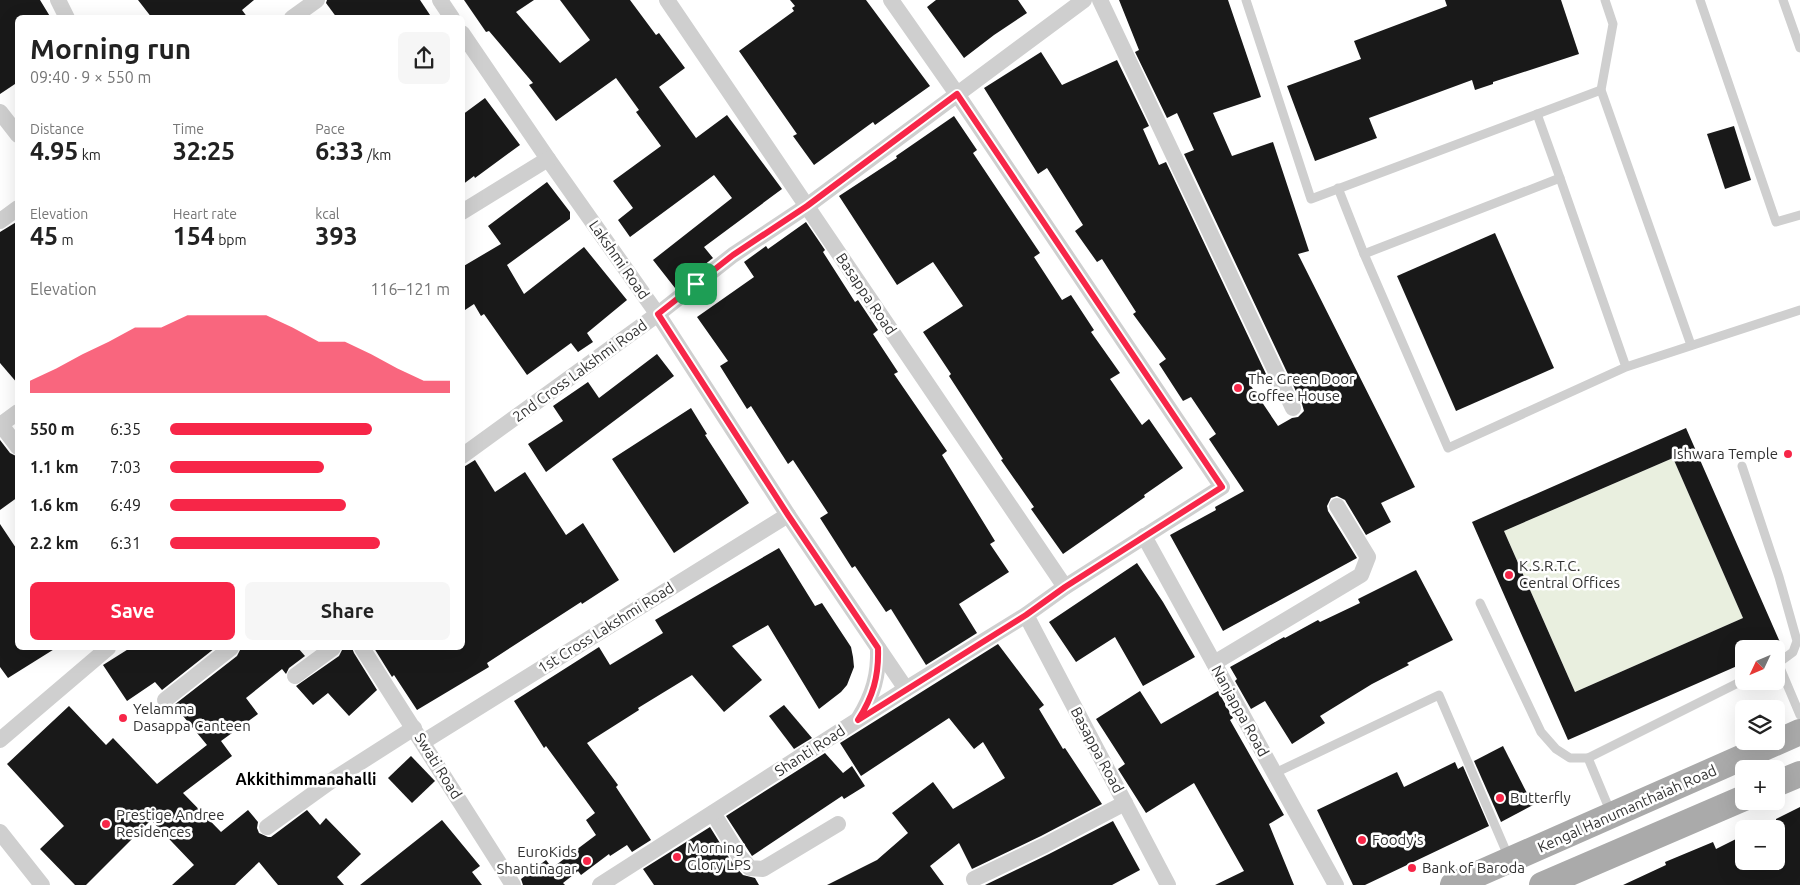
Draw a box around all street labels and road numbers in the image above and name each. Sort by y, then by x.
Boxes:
street label: Lakshmi Road [586,217,653,303]
street label: Basappa Road [833,250,900,338]
street label: 2nd Cross Lakshmi Road [509,316,650,425]
street label: 1st Cross Lakshmi Road [535,579,677,676]
street label: Nanjappa Road [1208,662,1273,759]
street label: Basappa Road [1068,704,1127,796]
street label: Shanti Road [771,722,848,780]
street label: Swati Road [411,730,465,802]
street label: Kengal Hanumanthaiah Road [1535,761,1719,856]

